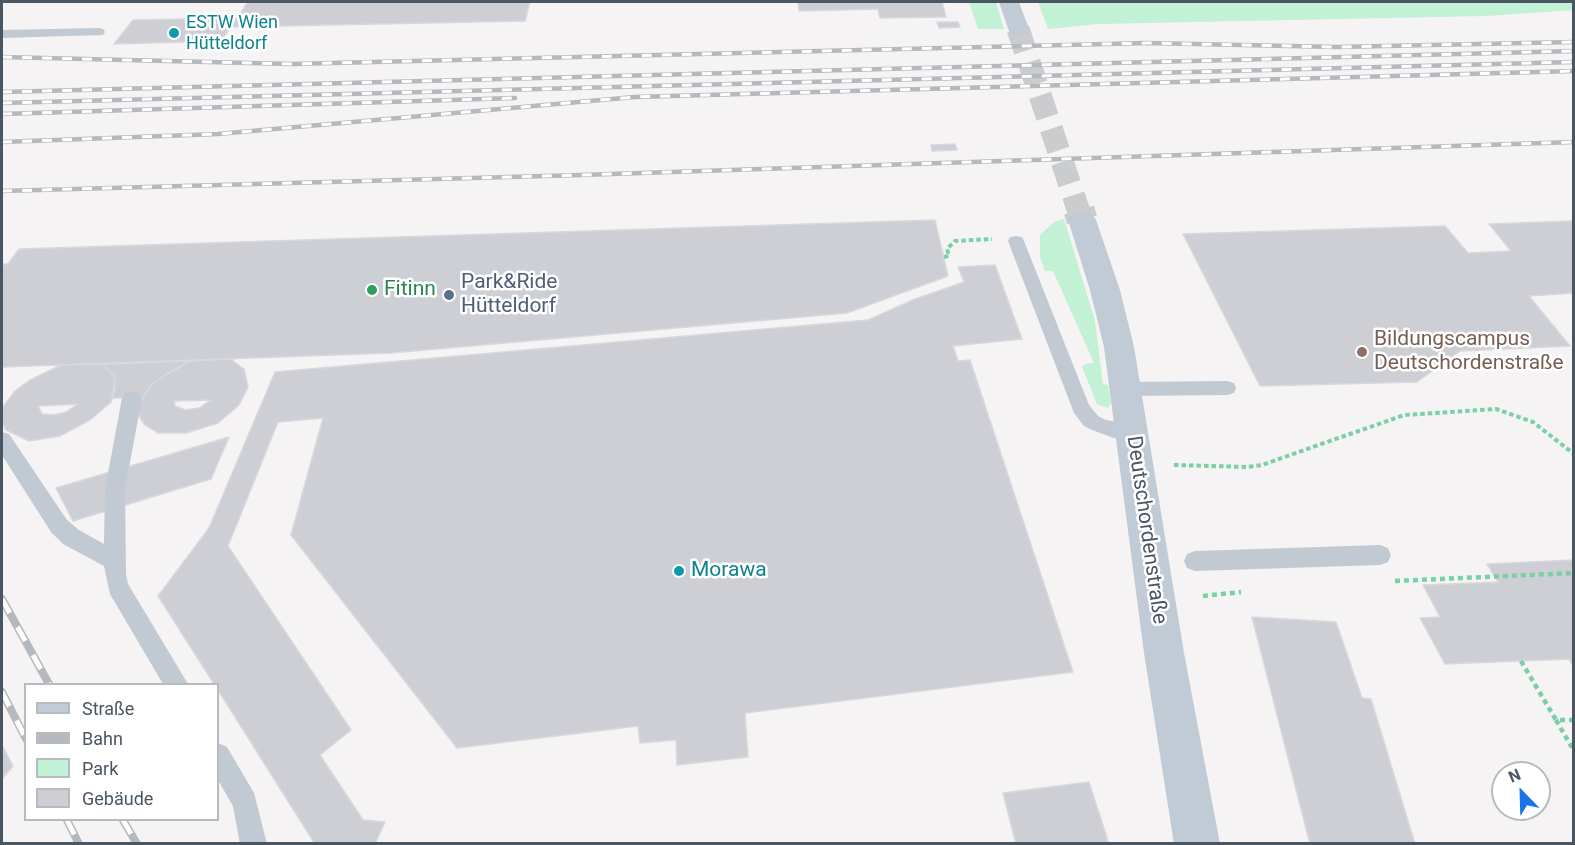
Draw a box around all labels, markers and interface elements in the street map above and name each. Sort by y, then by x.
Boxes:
place label: ESTW Wien Hütteldorf [186,12,278,54]
marker: ESTW Wien Hütteldorf [167,26,181,40]
place label: Park&Ride Hütteldorf [461,270,557,320]
place label: Fitinn [384,277,436,303]
marker: Fitinn [365,283,379,297]
marker: Park&Ride Hütteldorf [442,288,456,302]
place label: Bildungscampus Deutschordenstraße [1374,327,1564,377]
marker: Bildungscampus Deutschordenstraße [1355,345,1369,359]
street label: Deutschordenstraße [1120,434,1172,626]
place label: Morawa [691,558,767,584]
marker: Morawa [672,564,686,578]
legend [24,683,219,821]
text: Straße [82,698,134,719]
text: Bahn [82,728,123,749]
text: Park [82,758,118,779]
north arrow [1491,761,1551,821]
text: N [1506,765,1523,787]
text: Gebäude [82,788,153,809]

